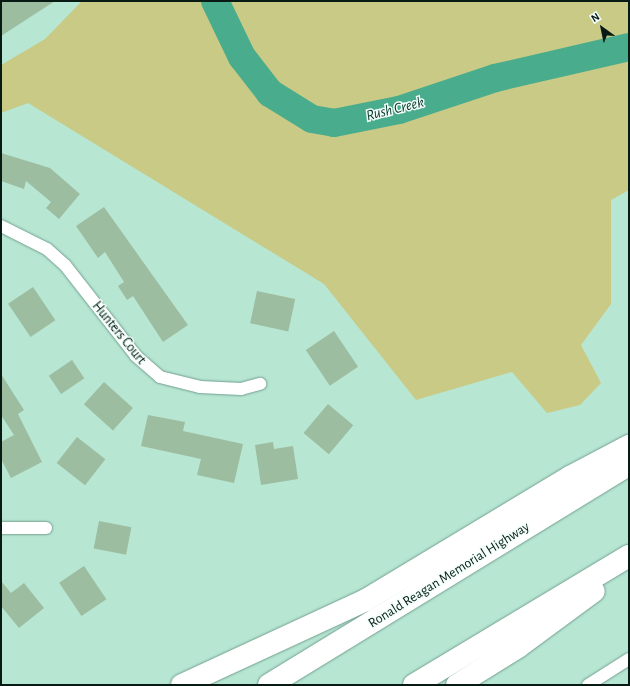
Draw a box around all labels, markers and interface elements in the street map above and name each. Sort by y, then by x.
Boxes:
north arrow [582,8,622,48]
text: N [589,11,601,24]
water label: Rush Creek [364,93,426,125]
street label: Hunters Court [88,298,150,368]
street label: Ronald Reagan Memorial Highway [365,518,533,632]

